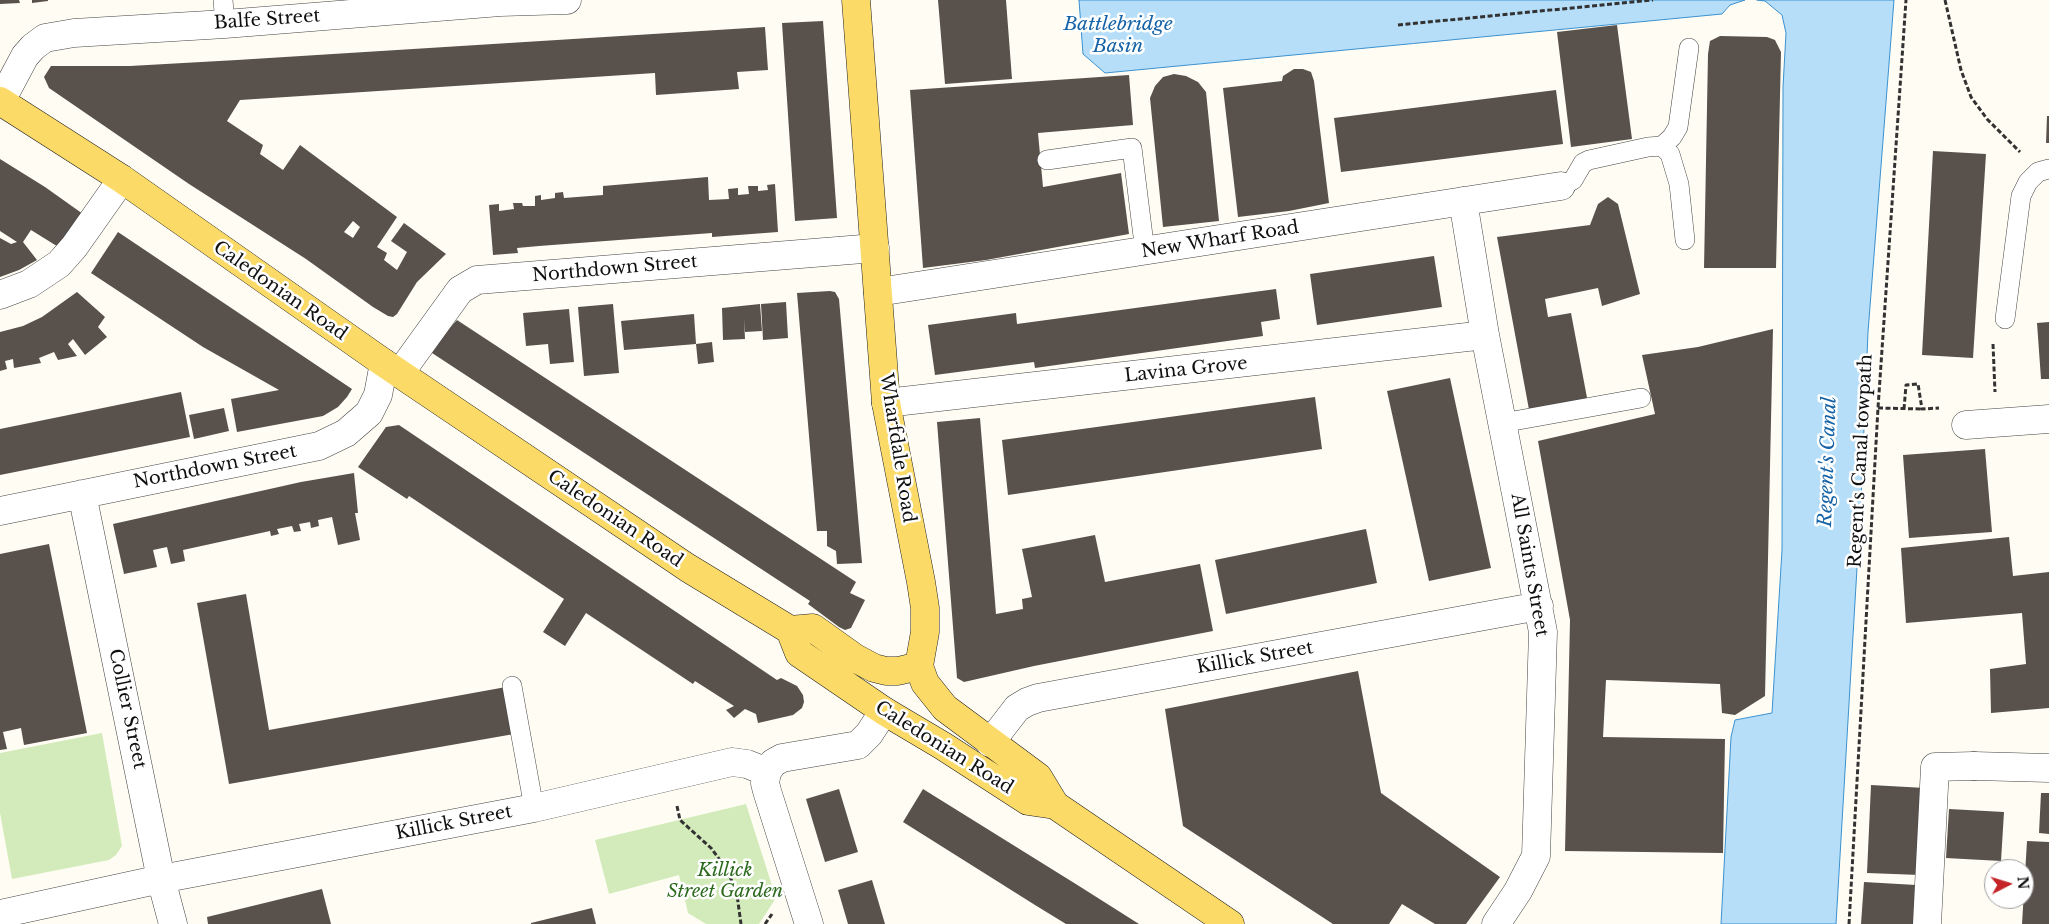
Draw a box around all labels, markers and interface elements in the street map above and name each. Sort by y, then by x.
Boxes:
street label: Balfe Street [213,6,321,34]
water label: Battlebridge Basin [1063,14,1173,58]
street label: New Wharf Road [1140,217,1300,263]
street label: Caledonian Road [209,237,351,345]
street label: Northdown Street [531,251,699,287]
street label: Lavina Grove [1123,353,1249,387]
street label: Regent's Canal towpath [1845,353,1877,569]
street label: Wharfdale Road [875,372,919,524]
water label: Regent's Canal [1814,397,1842,527]
street label: Northdown Street [132,441,298,493]
street label: Caledonian Road [543,466,687,572]
street label: All Saints Street [1506,492,1552,638]
street label: Killick Street [1195,637,1315,679]
street label: Collier Street [104,647,150,771]
street label: Caledonian Road [871,697,1017,799]
street label: Killick Street [394,801,514,845]
north arrow [1984,859,2034,909]
park label: Killick Street Garden [667,860,783,902]
text: N [2013,875,2032,890]

